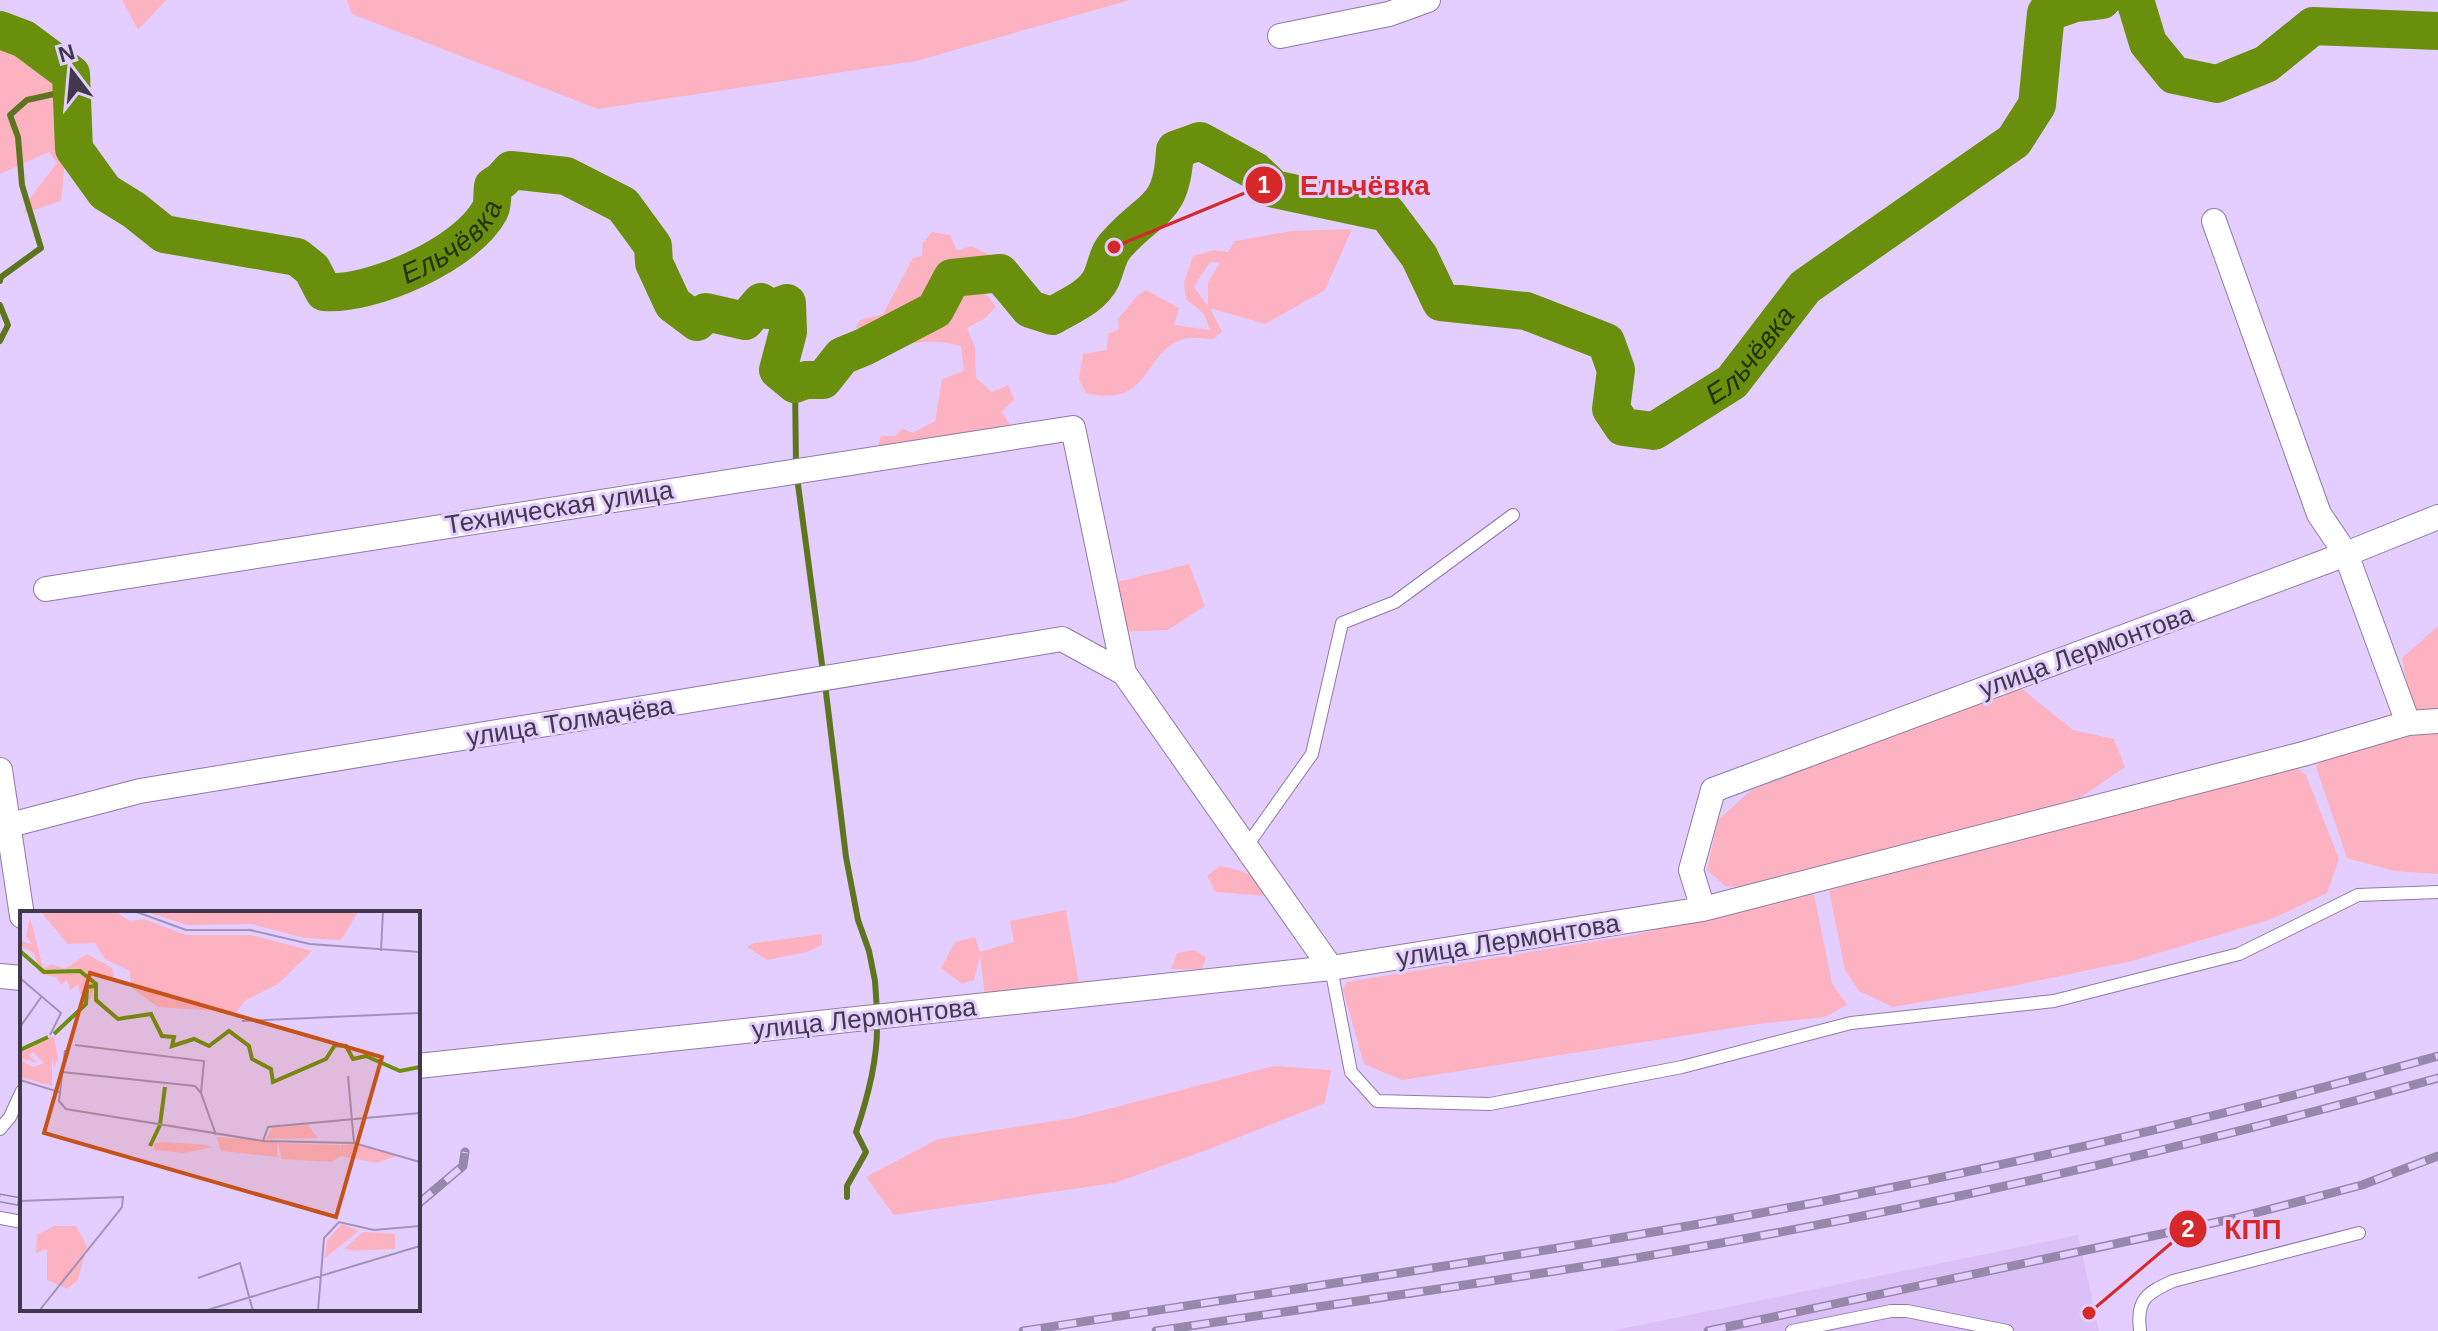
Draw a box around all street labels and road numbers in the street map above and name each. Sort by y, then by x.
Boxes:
street label: Техническая улица [443,474,676,540]
street label: улица Лермонтова [1975,598,2198,704]
street label: улица Толмачёва [464,690,676,752]
street label: улица Лермонтова [1394,907,1622,972]
street label: улица Лермонтова [750,991,978,1045]

